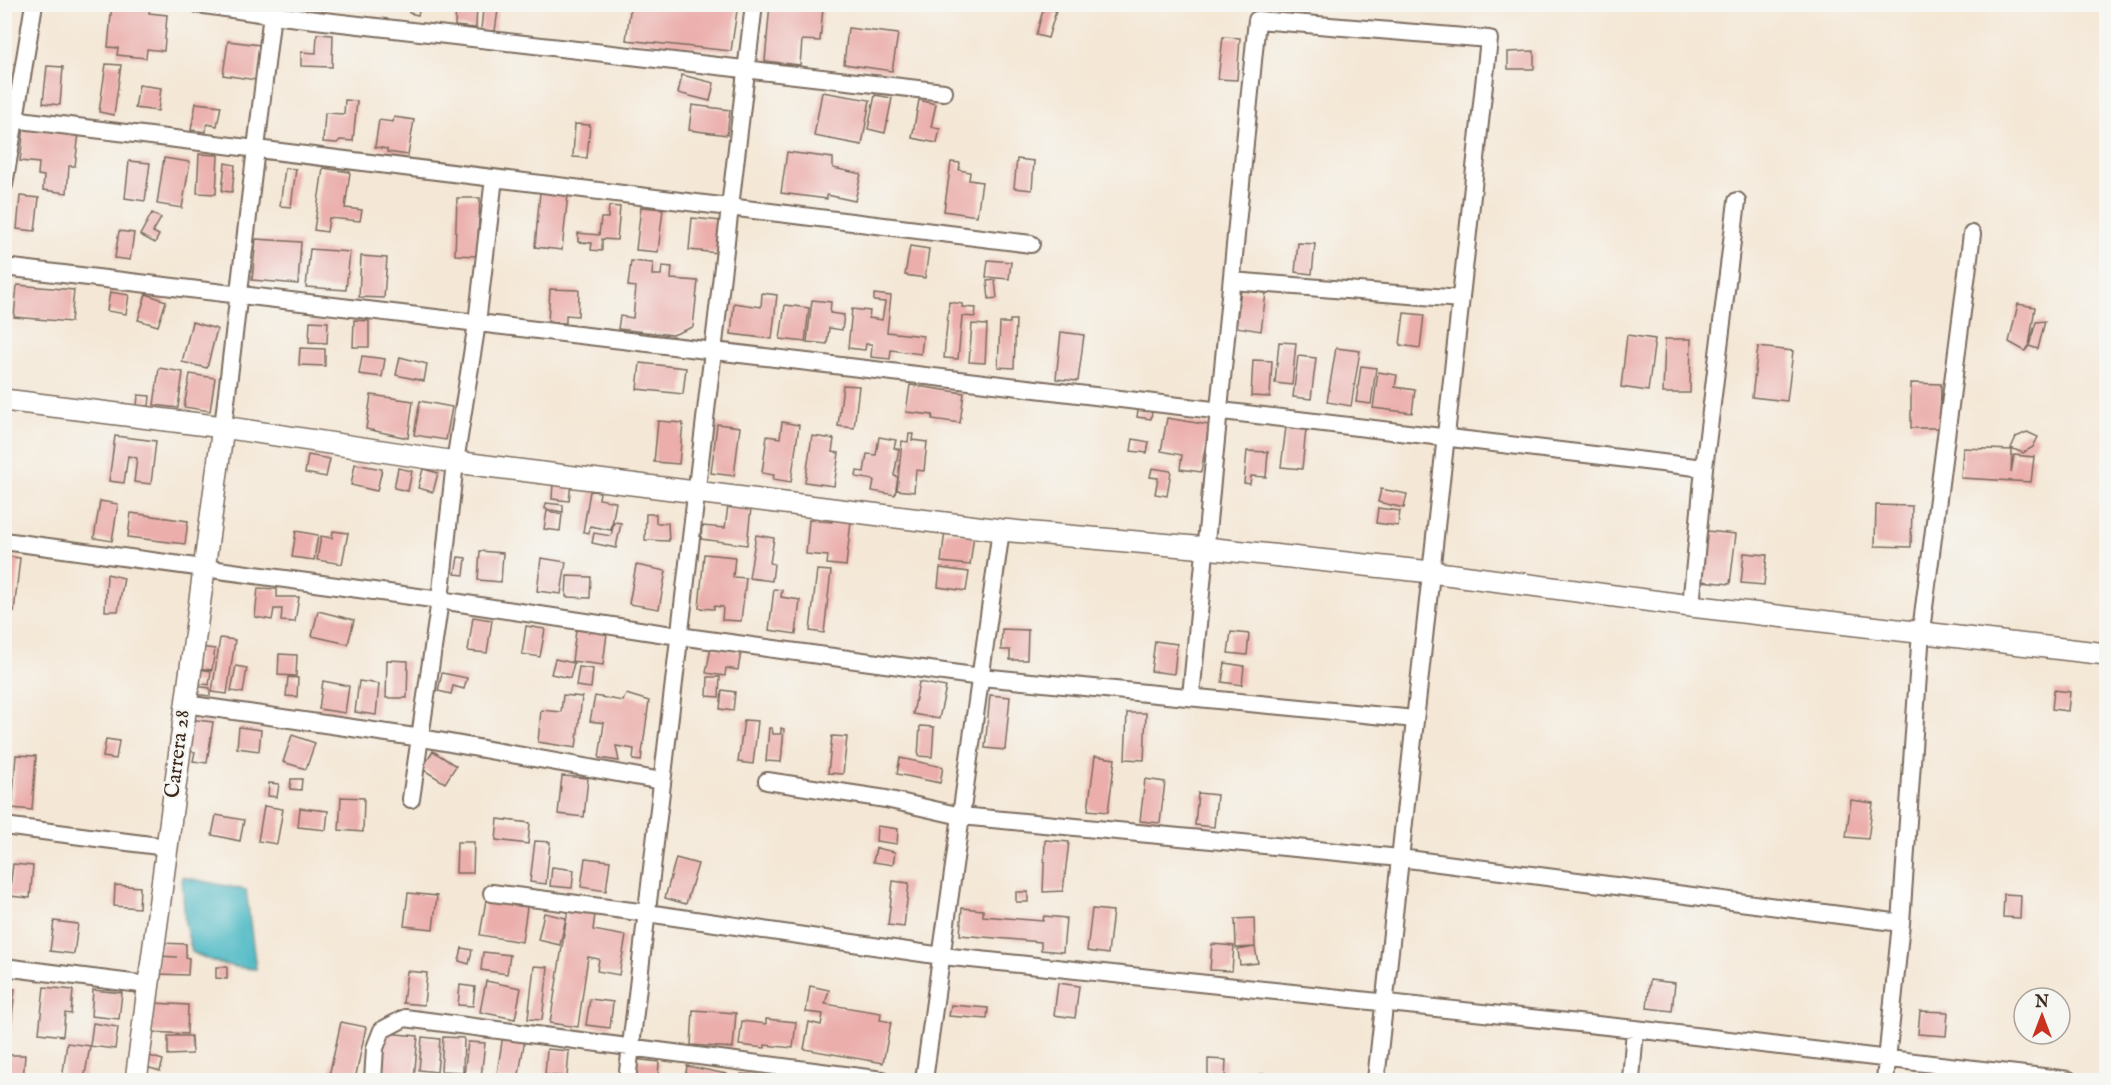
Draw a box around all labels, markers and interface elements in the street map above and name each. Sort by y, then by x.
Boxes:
street label: Carrera 28 [159,708,197,800]
north arrow [2012,986,2072,1046]
text: N [2034,993,2049,1013]

